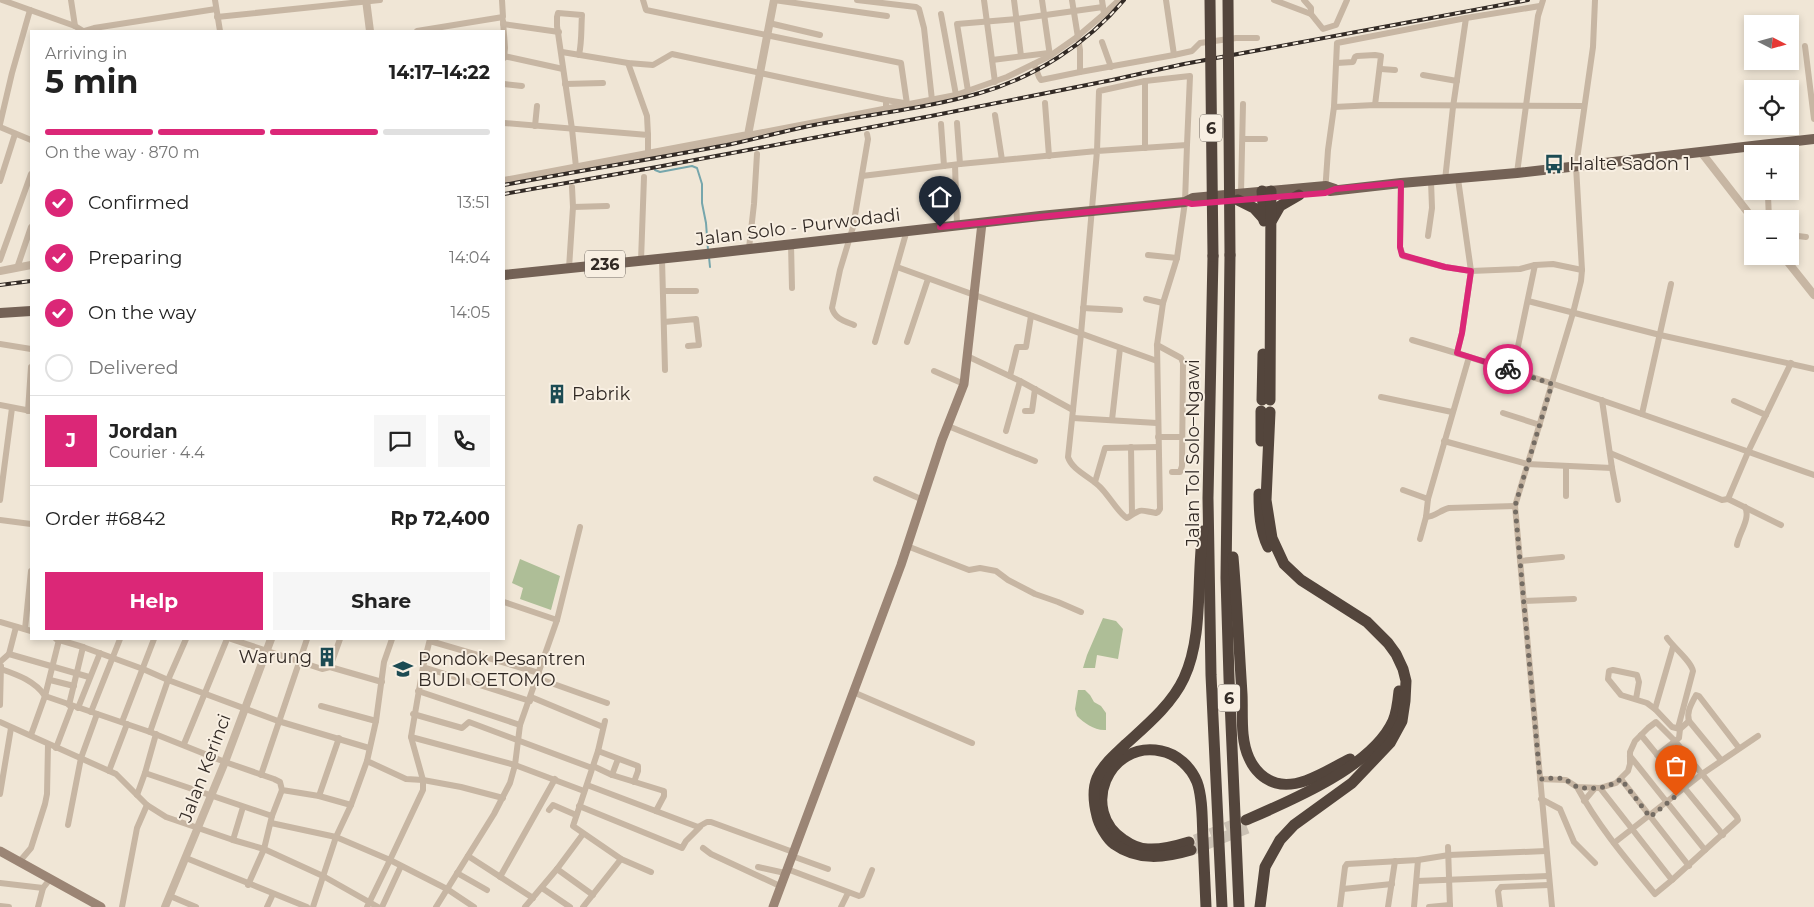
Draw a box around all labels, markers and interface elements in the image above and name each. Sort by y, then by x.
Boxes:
north arrow [1744,15,1799,70]
map controls [1744,15,1799,265]
text: Arriving in [45,44,127,63]
text: 14:17–14:22 [389,61,490,84]
text: 5 min [45,62,138,101]
button: locate [1744,80,1799,135]
road number: 6 [1200,115,1222,142]
text: On the way · 870 m [45,143,200,162]
button: + [1744,145,1799,200]
bus stop icon: Halte Sadon 1 [1543,153,1565,175]
place label: Halte Sadon 1 [1569,153,1690,175]
pin [919,176,961,227]
icon: home [926,183,954,211]
icon: check [45,189,73,217]
text: Confirmed [88,191,189,214]
text: 13:51 [457,193,490,212]
street label: Jalan Solo - Purwodadi [693,204,902,251]
button: − [1744,210,1799,265]
icon: check [45,244,73,272]
text: Preparing [88,246,183,269]
text: 14:04 [449,248,490,267]
road number: 236 [585,250,625,278]
icon: check [45,299,73,327]
text: On the way [88,301,196,324]
text: 14:05 [451,303,490,322]
courier [1483,344,1533,394]
icon: bike [1494,355,1522,383]
text: Delivered [88,356,179,379]
street label: Jalan Tol Solo–Ngawi [1182,359,1204,548]
building icon: Pabrik [546,383,568,405]
place label: Pabrik [572,383,630,405]
button: chat [374,415,426,467]
button: phone [438,415,490,467]
text: Jordan [109,420,178,443]
text: J [66,429,76,452]
text: Courier · 4.4 [109,443,205,462]
text: Order #6842 [45,507,166,530]
text: Rp 72,400 [391,507,490,530]
button: Help [45,572,263,630]
button: Share [273,572,490,630]
place label: Warung [239,646,312,668]
building icon: Warung [316,646,338,668]
place label: Pondok Pesantren BUDI OETOMO [418,648,586,691]
school or university icon: Pondok Pesantren BUDI OETOMO [392,658,414,680]
road number: 6 [1218,684,1240,711]
street label: Jalan Kerinci [174,711,236,826]
pin [1655,745,1697,796]
icon: bag [1662,752,1690,780]

